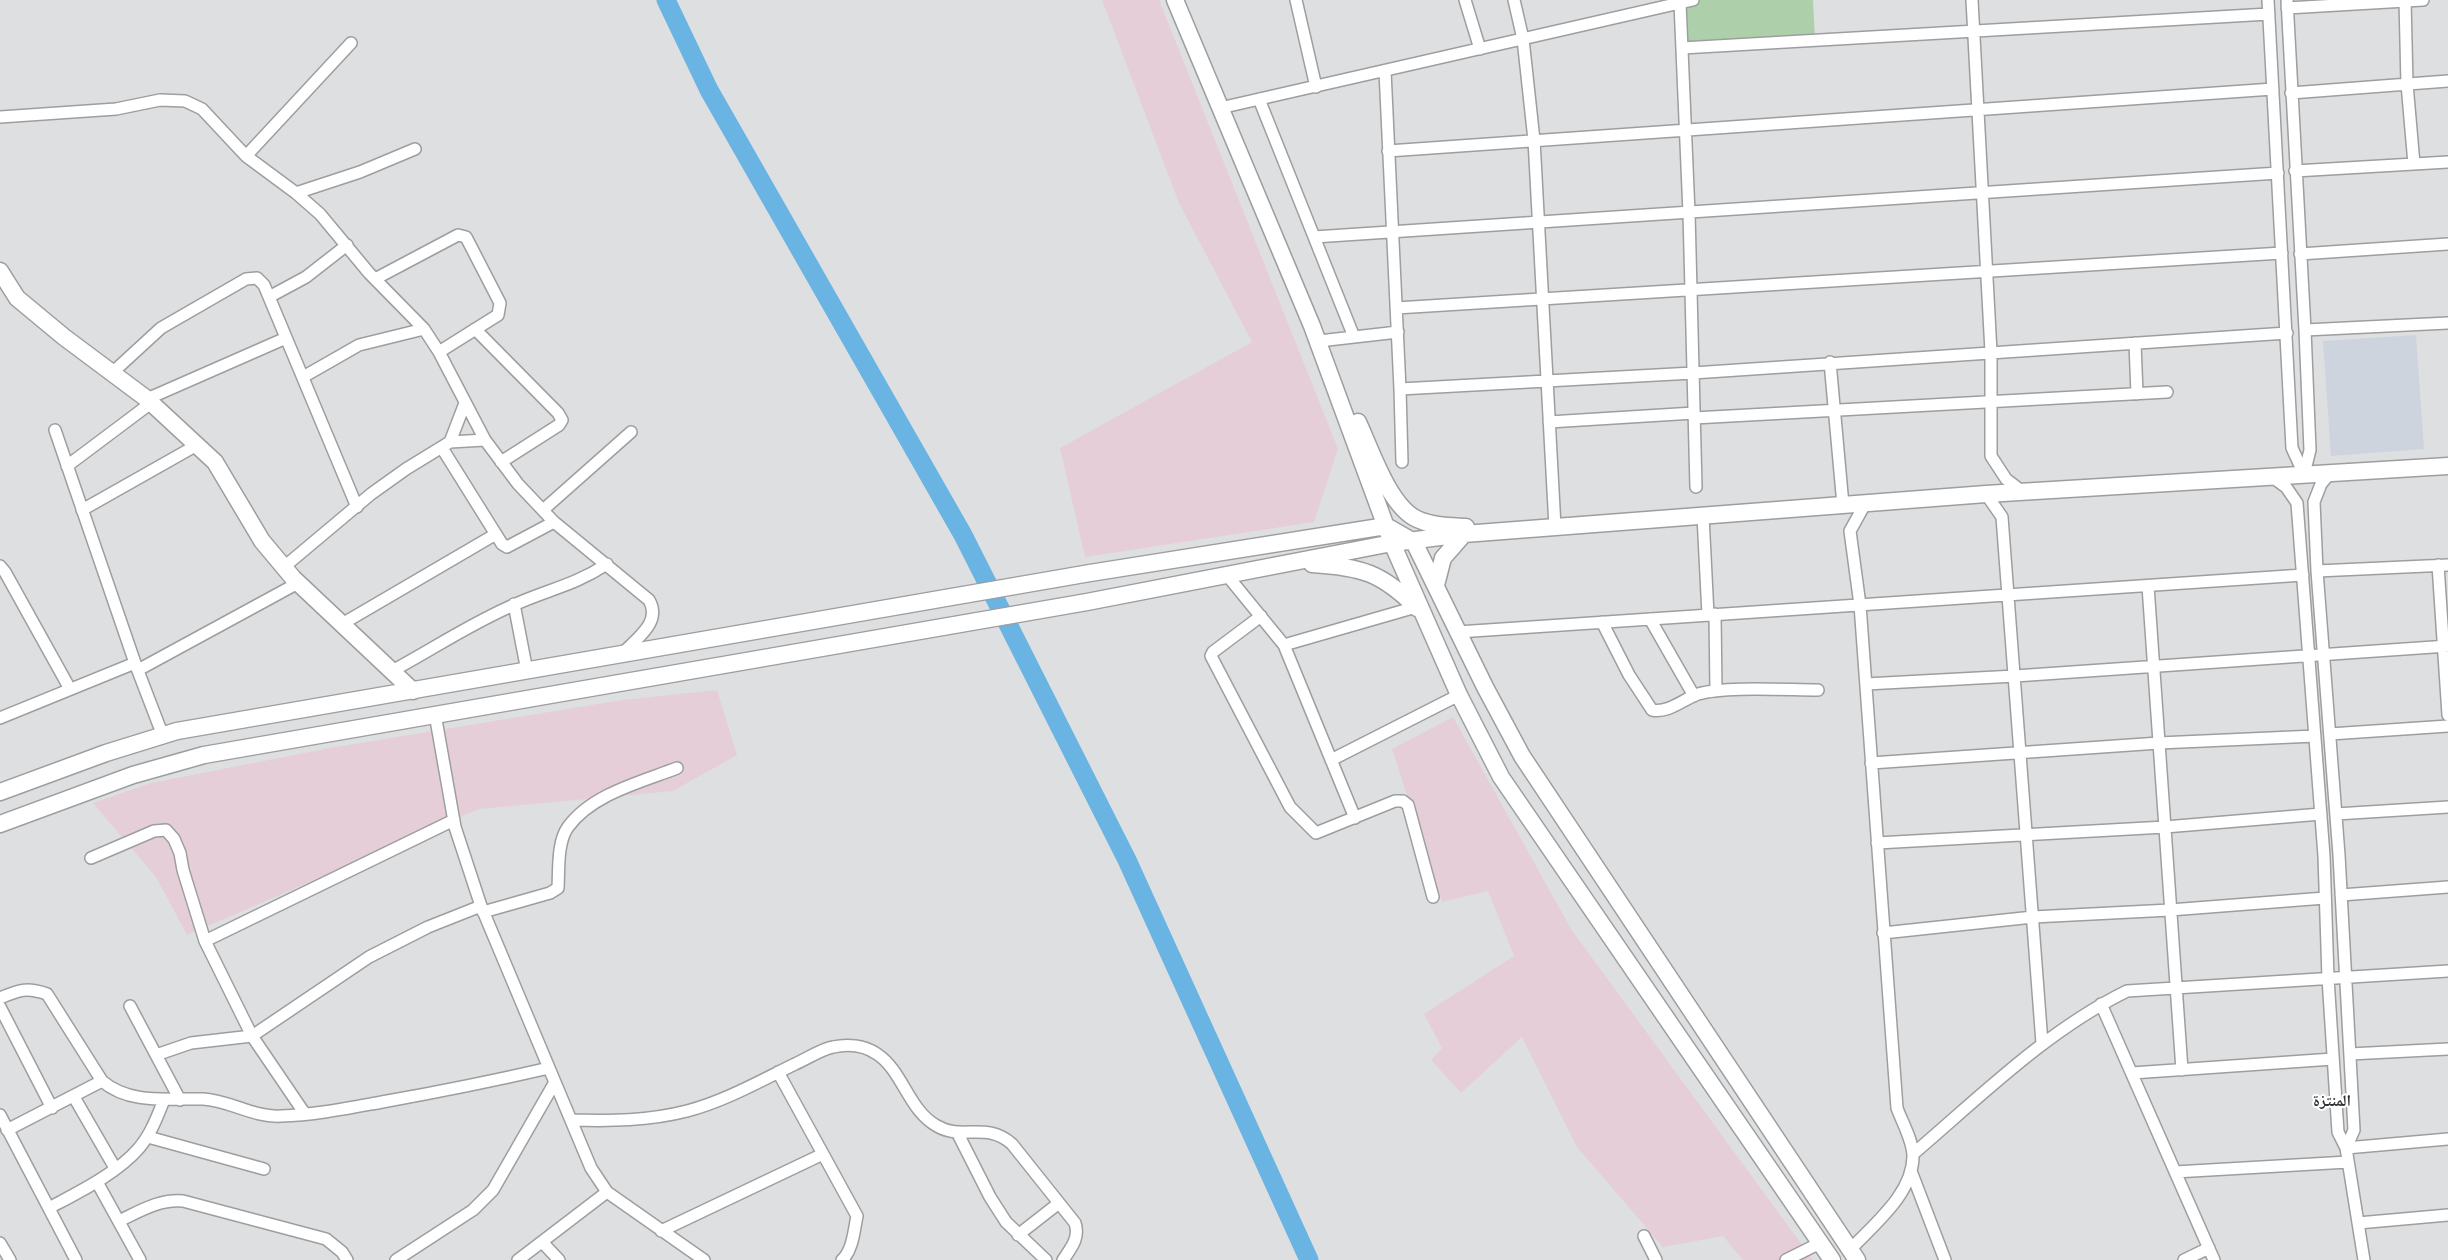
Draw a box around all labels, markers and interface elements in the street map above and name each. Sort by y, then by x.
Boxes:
district label: المنتزة [2313,1091,2351,1111]

